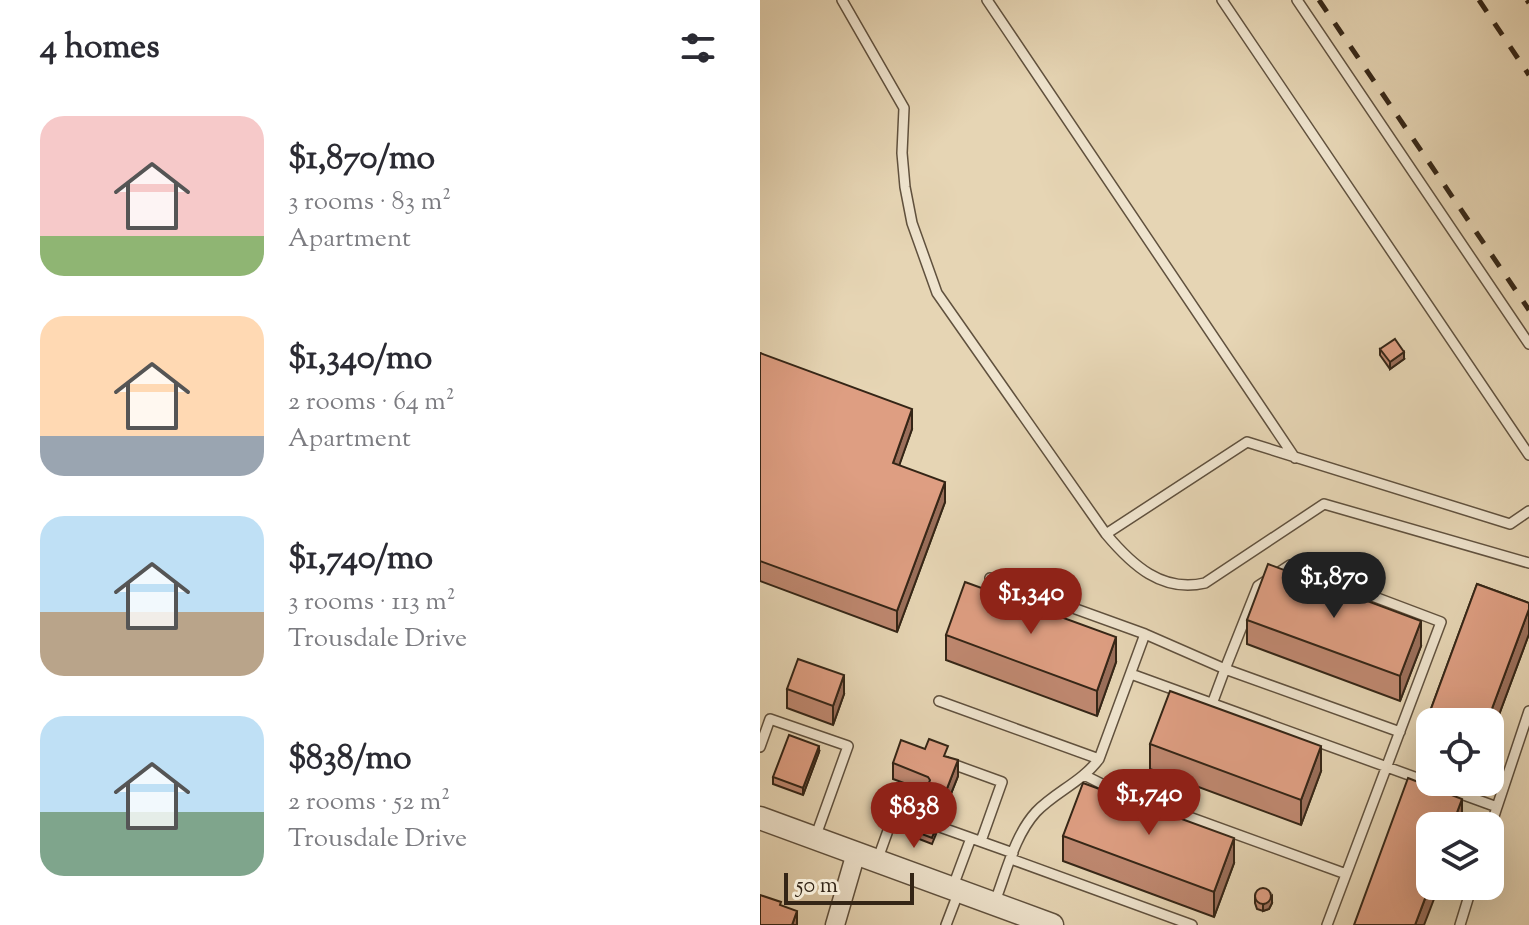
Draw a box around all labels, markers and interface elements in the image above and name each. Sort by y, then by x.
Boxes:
text: 4 homes [40,24,160,73]
icon: filters [676,26,720,70]
text: $1,870/mo [288,135,435,184]
icon: home [104,148,200,244]
text: 3 rooms · 83 m² [288,184,451,221]
text: Apartment [288,221,411,258]
text: $1,340/mo [288,335,432,384]
icon: home [104,348,200,444]
text: 2 rooms · 64 m² [288,384,455,421]
text: Apartment [288,421,411,458]
text: $1,740/mo [288,535,433,584]
icon: home [104,548,200,644]
pin: $1,870 [1269,552,1399,620]
text: $1,870 [1300,559,1368,596]
pin: $1,340 [966,568,1096,636]
text: $1,340 [998,575,1064,612]
text: 3 rooms · 113 m² [288,584,456,621]
text: Trousdale Drive [288,621,467,658]
map controls [1416,708,1504,900]
button: locate [1416,708,1504,796]
text: $838/mo [288,735,412,784]
icon: home [104,748,200,844]
pin: $1,740 [1084,769,1214,837]
text: $1,740 [1115,776,1183,813]
pin: $838 [867,782,961,850]
text: 2 rooms · 52 m² [288,784,450,821]
text: $838 [889,789,939,826]
button: layers [1416,812,1504,900]
text: Trousdale Drive [288,821,467,858]
scale bar [784,869,914,905]
text: 50 m [796,871,838,903]

